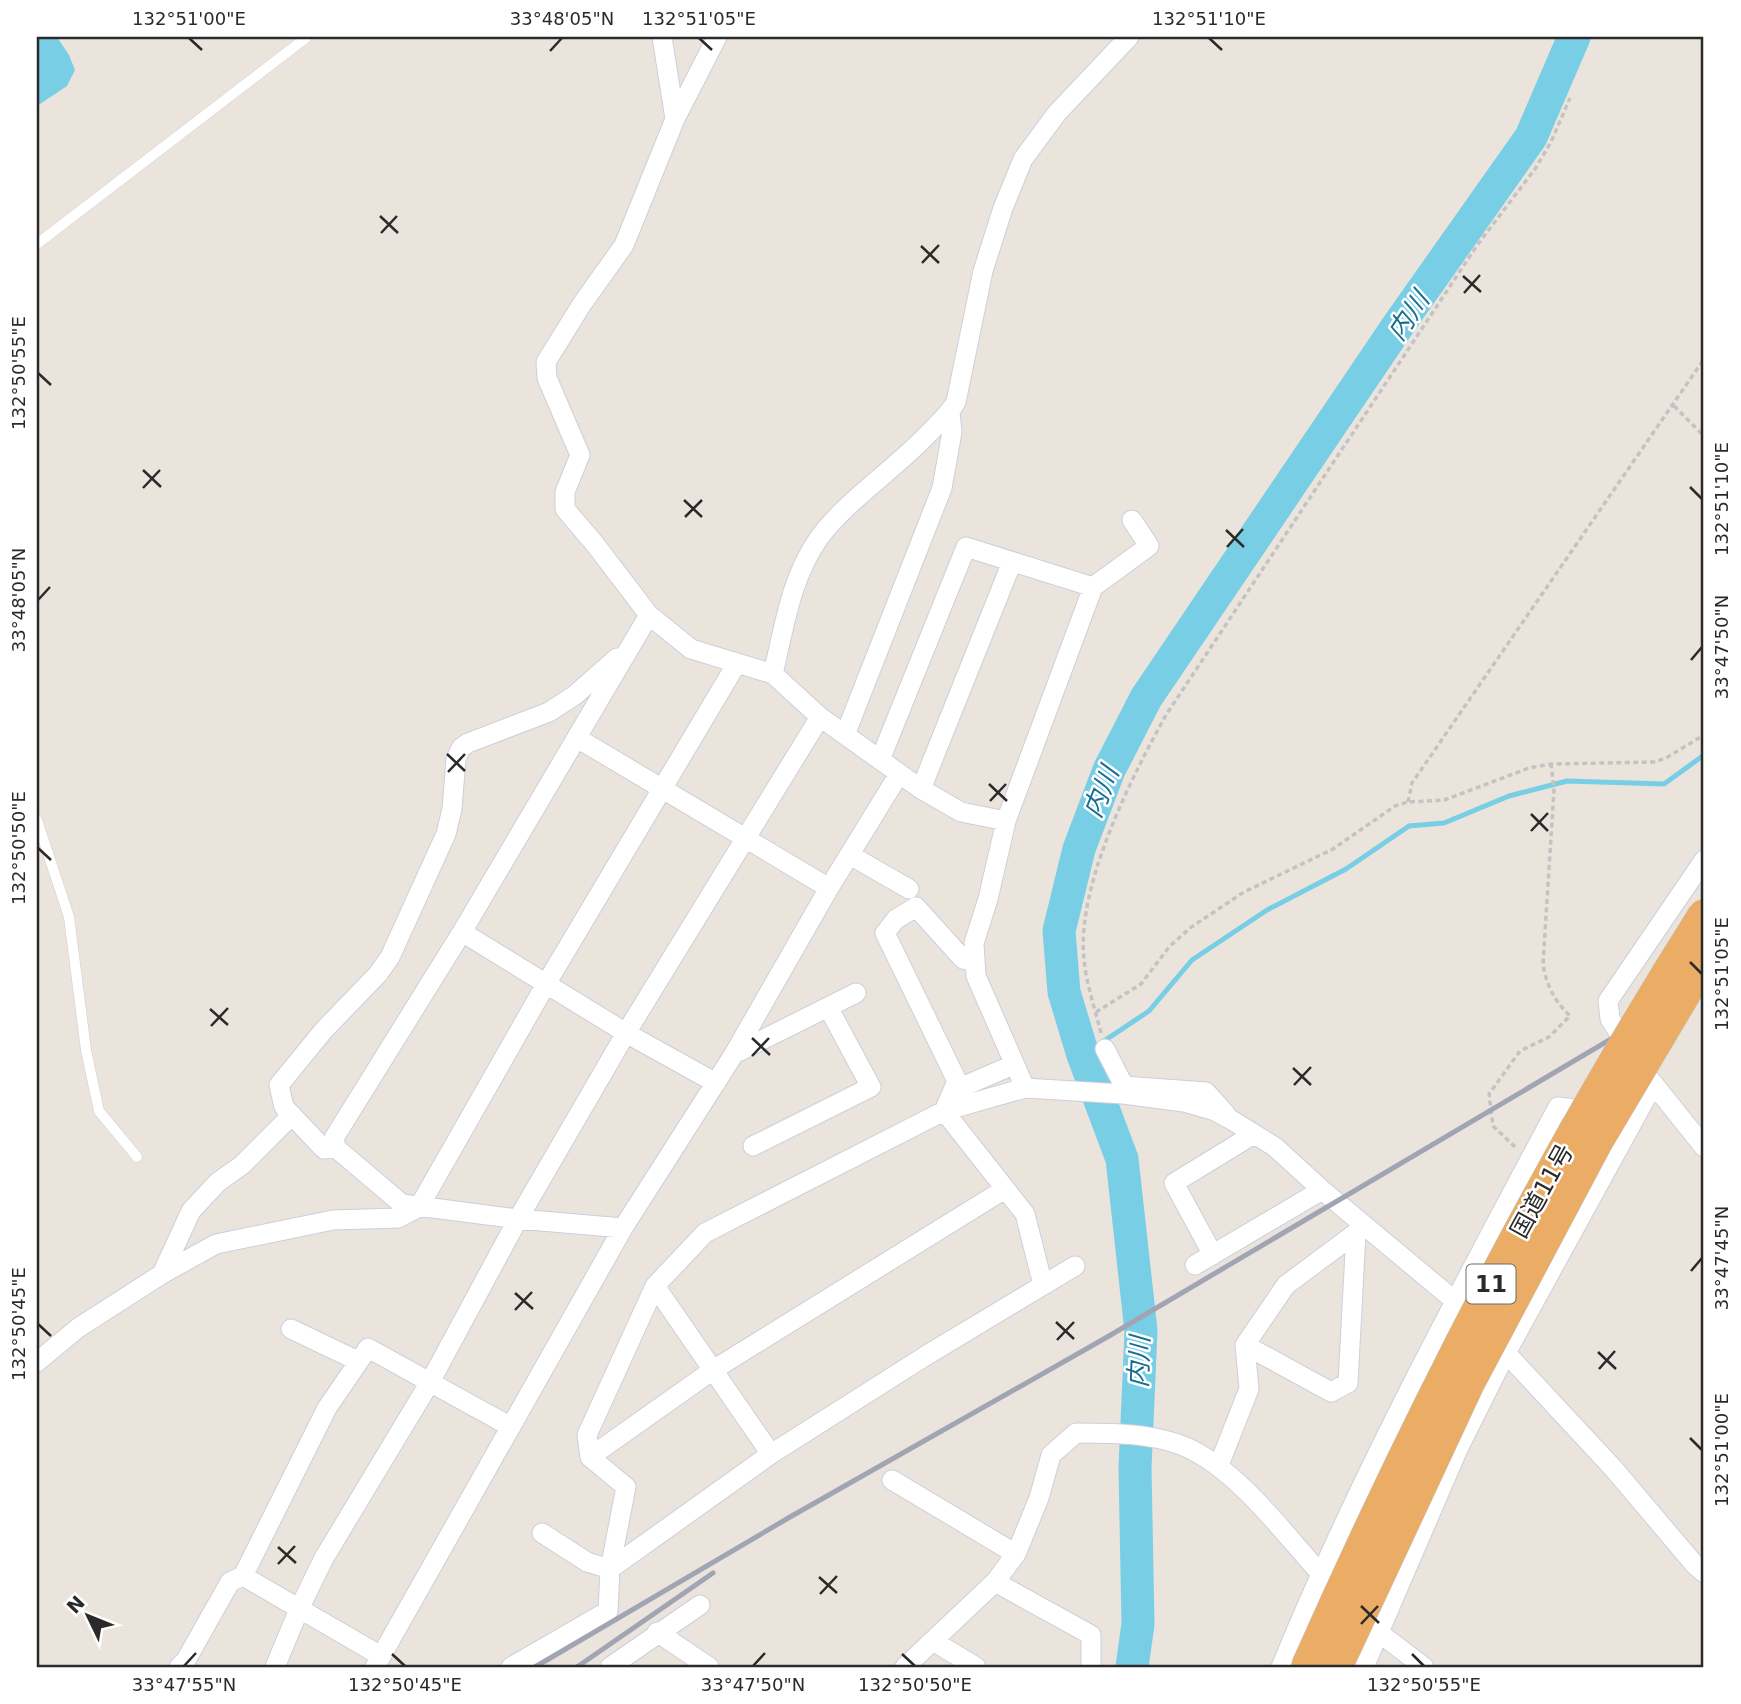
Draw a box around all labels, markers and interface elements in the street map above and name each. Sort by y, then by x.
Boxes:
text: 132°51'00"E [132,8,246,29]
text: 33°48'05"N [510,8,614,29]
text: 132°51'05"E [642,8,756,29]
text: 132°51'10"E [1152,8,1266,29]
water label: 内川 [1381,284,1437,346]
text: 132°50'55"E [8,316,29,430]
text: 132°51'10"E [1711,442,1732,556]
text: 33°48'05"N [8,548,29,652]
text: 33°47'50"N [1711,595,1732,699]
water label: 内川 [1077,759,1126,822]
text: 132°50'50"E [8,791,29,905]
text: 132°51'05"E [1711,917,1732,1031]
street label: 国道11号 [1505,1139,1579,1243]
text: 33°47'45"N [1711,1206,1732,1310]
road number: 11 [1466,1264,1516,1303]
text: 132°50'45"E [8,1267,29,1381]
water label: 内川 [1123,1333,1155,1389]
text: 132°51'00"E [1711,1393,1732,1507]
north arrow [52,1582,122,1652]
text: N [62,1591,89,1618]
text: 33°47'55"N [132,1674,236,1695]
text: 132°50'45"E [348,1674,462,1695]
text: 33°47'50"N [701,1674,805,1695]
text: 132°50'50"E [858,1674,972,1695]
text: 132°50'55"E [1367,1674,1481,1695]

